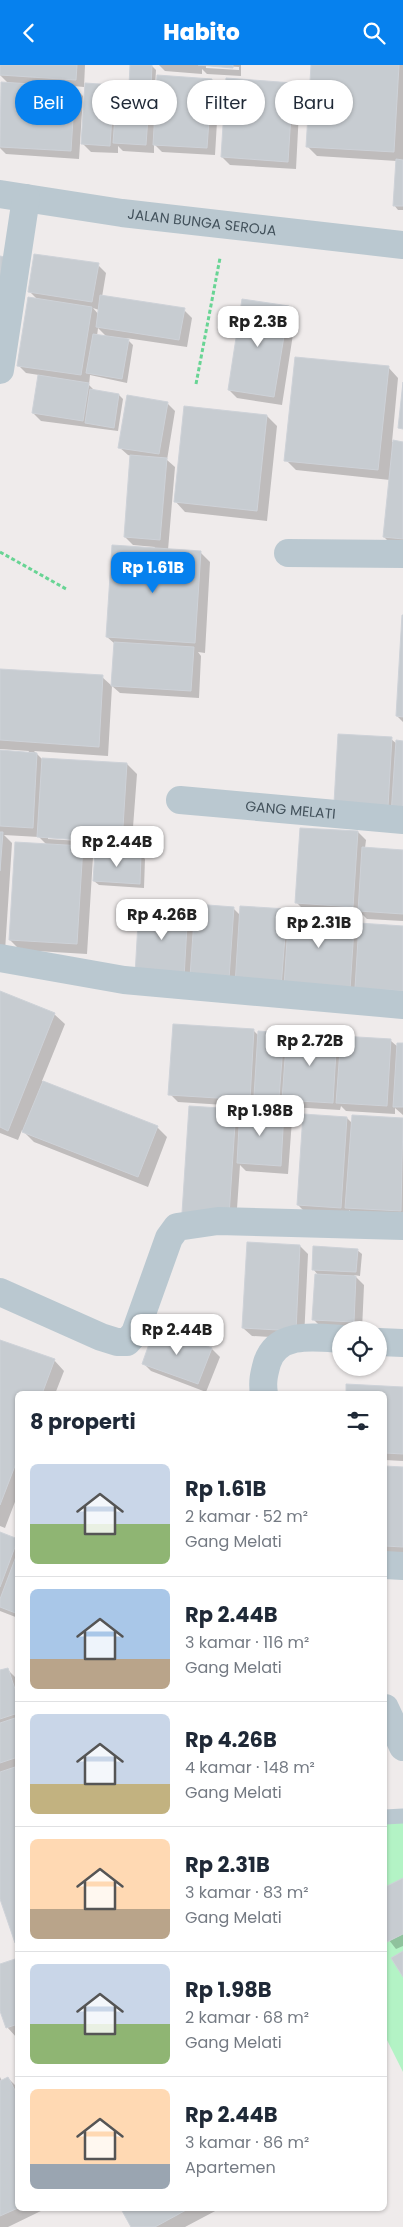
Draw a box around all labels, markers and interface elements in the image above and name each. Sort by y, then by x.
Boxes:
text: Habito [163,17,240,48]
icon: back [15,19,43,47]
icon: search [360,19,388,47]
chip: Beli [15,80,82,125]
chip: Sewa [92,80,177,125]
chip: Filter [187,80,265,125]
chip: Baru [275,80,353,125]
street label: JALAN BUNGA SEROJA [126,204,278,241]
pin: Rp 2.3B [212,305,304,348]
text: Rp 2.3B [229,310,287,333]
pin: Rp 1.61B [101,551,205,594]
text: Rp 1.61B [122,556,184,579]
street label: GANG MELATI [245,796,337,824]
pin: Rp 2.44B [65,825,169,868]
text: Rp 2.44B [82,830,152,853]
pin: Rp 4.26B [110,899,214,941]
text: Rp 4.26B [127,903,197,926]
pin: Rp 2.31B [267,907,371,949]
text: Rp 2.31B [287,911,351,934]
pin: Rp 2.72B [258,1025,362,1067]
text: Rp 2.72B [277,1029,343,1052]
pin: Rp 1.98B [208,1095,312,1137]
text: Rp 1.98B [227,1099,293,1122]
pin: Rp 2.44B [125,1313,229,1356]
text: Rp 2.44B [142,1318,212,1341]
map controls [332,1321,387,1376]
button: locate [332,1321,387,1376]
text: 8 properti [30,1407,136,1436]
icon: filters [344,1407,372,1435]
text: Rp 1.61B [185,1474,266,1503]
icon: home [70,1484,130,1544]
text: 2 kamar · 52 m² [185,1505,308,1528]
text: Gang Melati [185,1530,282,1553]
text: Rp 2.44B [185,1600,278,1629]
icon: home [70,1609,130,1669]
text: 3 kamar · 116 m² [185,1631,309,1654]
text: Gang Melati [185,1656,282,1679]
text: Rp 4.26B [185,1725,277,1754]
icon: home [70,1734,130,1794]
text: 4 kamar · 148 m² [185,1756,315,1779]
text: Gang Melati [185,1781,282,1804]
text: Rp 2.31B [185,1850,270,1879]
icon: home [70,1859,130,1919]
text: 3 kamar · 83 m² [185,1881,309,1904]
text: Gang Melati [185,1906,282,1929]
text: Rp 1.98B [185,1975,272,2004]
icon: home [70,1984,130,2044]
text: 2 kamar · 68 m² [185,2006,309,2029]
text: Gang Melati [185,2031,282,2054]
text: Rp 2.44B [185,2100,278,2129]
icon: home [70,2109,130,2169]
text: 3 kamar · 86 m² [185,2131,309,2154]
text: Apartemen [185,2156,276,2179]

